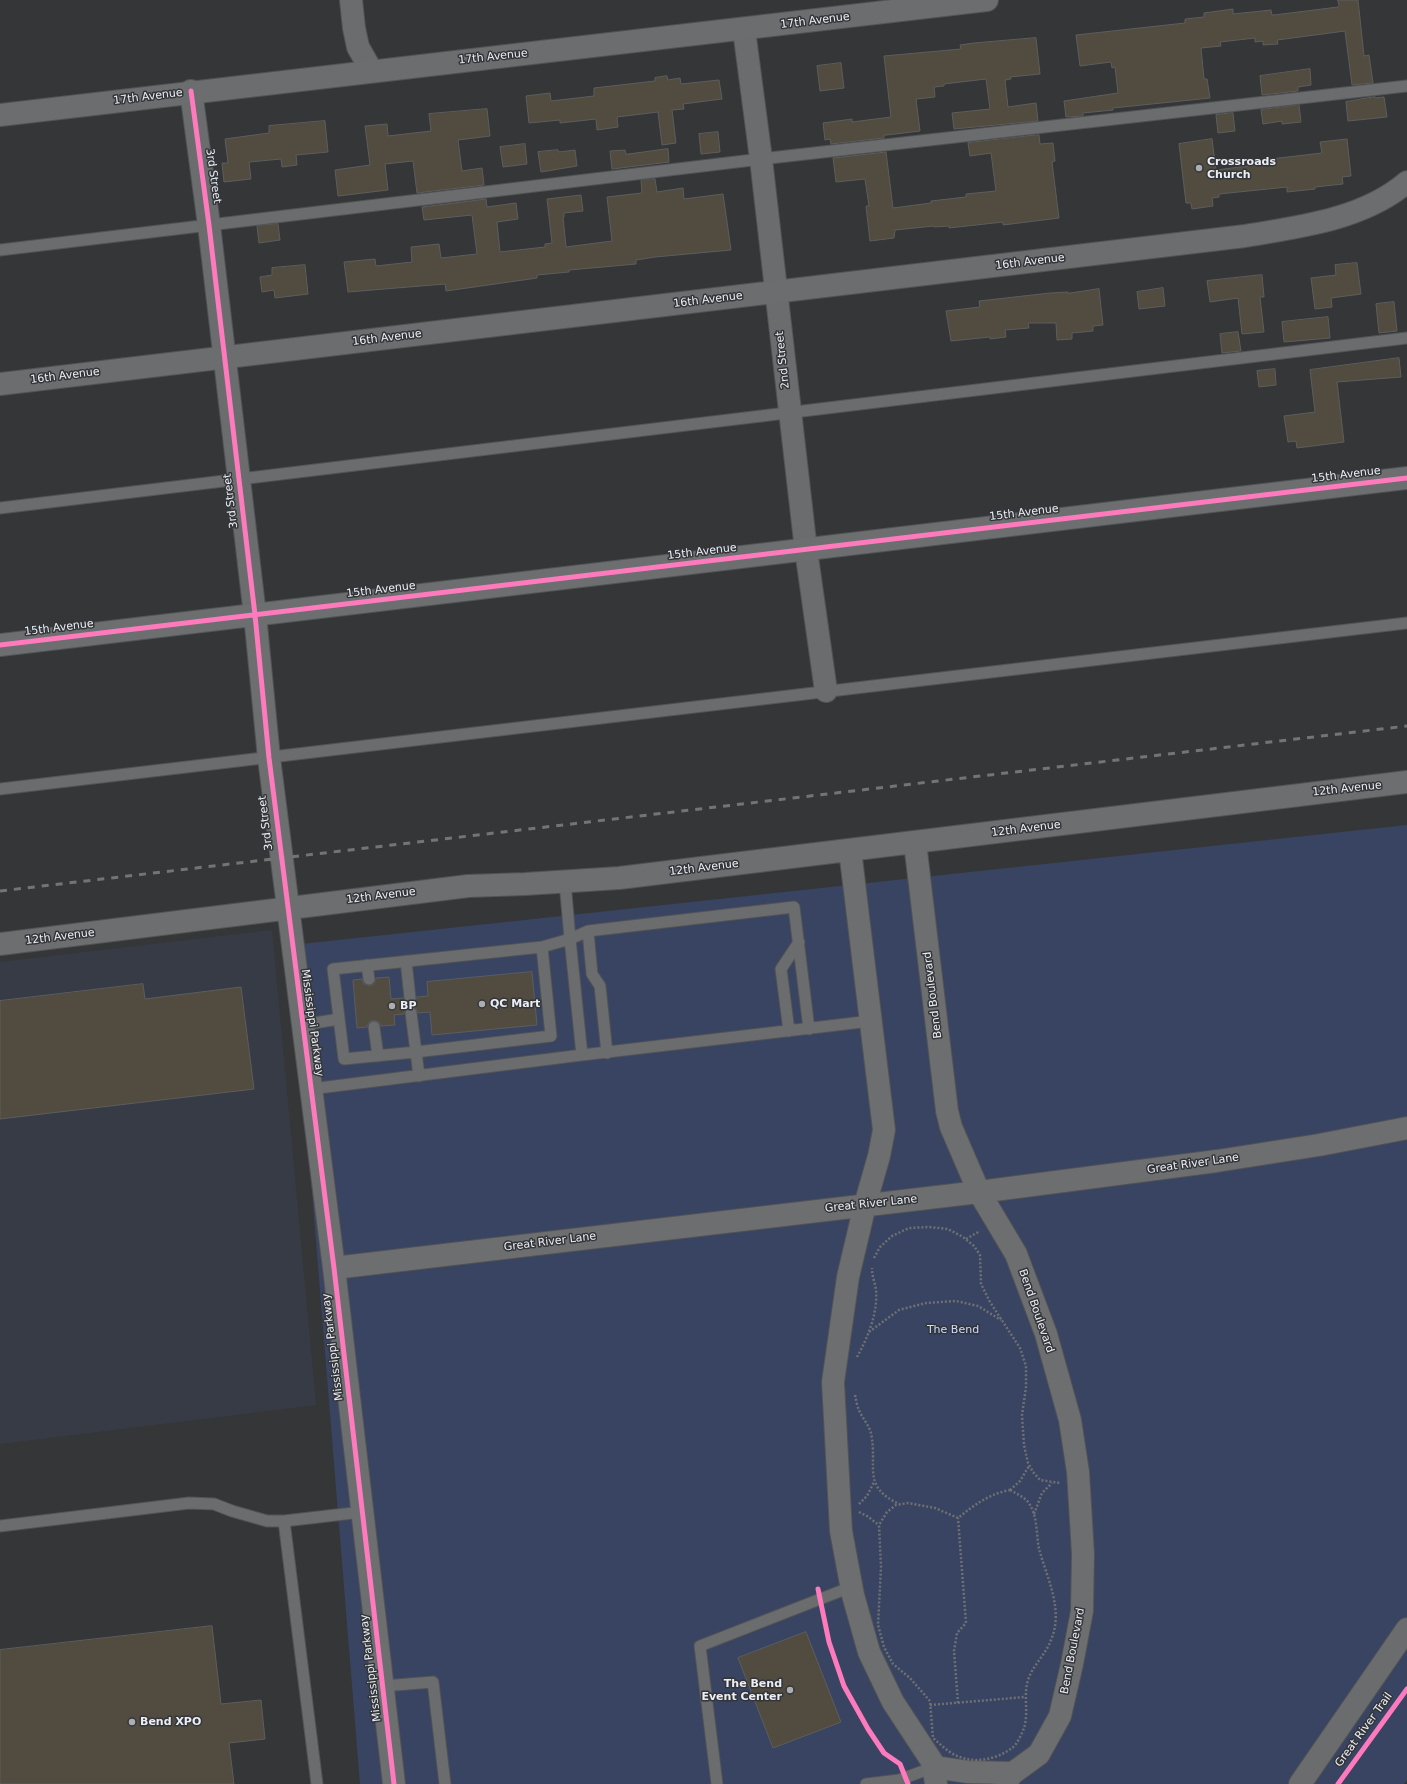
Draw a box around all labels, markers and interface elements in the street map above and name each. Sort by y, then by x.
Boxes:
street label: 17th Avenue [780,10,850,32]
street label: 17th Avenue [458,47,528,67]
street label: 17th Avenue [113,86,183,108]
street label: 3rd Street [203,148,223,204]
place label: Crossroads Church [1207,155,1276,181]
marker: Crossroads Church [1194,163,1204,173]
street label: 16th Avenue [995,251,1065,273]
street label: 16th Avenue [673,289,743,311]
street label: 16th Avenue [352,327,422,349]
street label: 2nd Street [773,331,793,389]
street label: 16th Avenue [30,365,100,387]
street label: 15th Avenue [1311,464,1381,486]
street label: 3rd Street [221,473,241,529]
street label: 15th Avenue [989,502,1059,524]
street label: 15th Avenue [667,541,737,563]
street label: 15th Avenue [346,579,416,601]
street label: 15th Avenue [24,617,94,639]
street label: 12th Avenue [1312,779,1382,799]
street label: 3rd Street [256,795,276,851]
street label: 12th Avenue [991,818,1061,840]
street label: 12th Avenue [669,857,739,879]
street label: 12th Avenue [346,885,416,907]
street label: 12th Avenue [25,926,95,948]
street label: Bend Boulevard [921,951,945,1039]
street label: Mississippi Parkway [298,969,326,1077]
place label: QC Mart [490,997,540,1011]
place label: BP [400,999,416,1013]
marker: QC Mart [477,999,487,1009]
marker: BP [387,1001,397,1011]
street label: Great River Lane [1146,1151,1240,1177]
street label: Great River Lane [824,1193,918,1215]
street label: Great River Lane [503,1230,597,1254]
street label: Bend Boulevard [1016,1268,1056,1354]
street label: Mississippi Parkway [320,1293,346,1401]
park label: The Bend [927,1323,979,1337]
street label: Bend Boulevard [1058,1607,1088,1695]
street label: Mississippi Parkway [358,1614,384,1722]
place label: The Bend Event Center [701,1677,782,1703]
marker: The Bend Event Center [785,1685,795,1695]
street label: Great River Trail [1333,1690,1395,1770]
place label: Bend XPO [140,1715,201,1729]
marker: Bend XPO [127,1717,137,1727]

